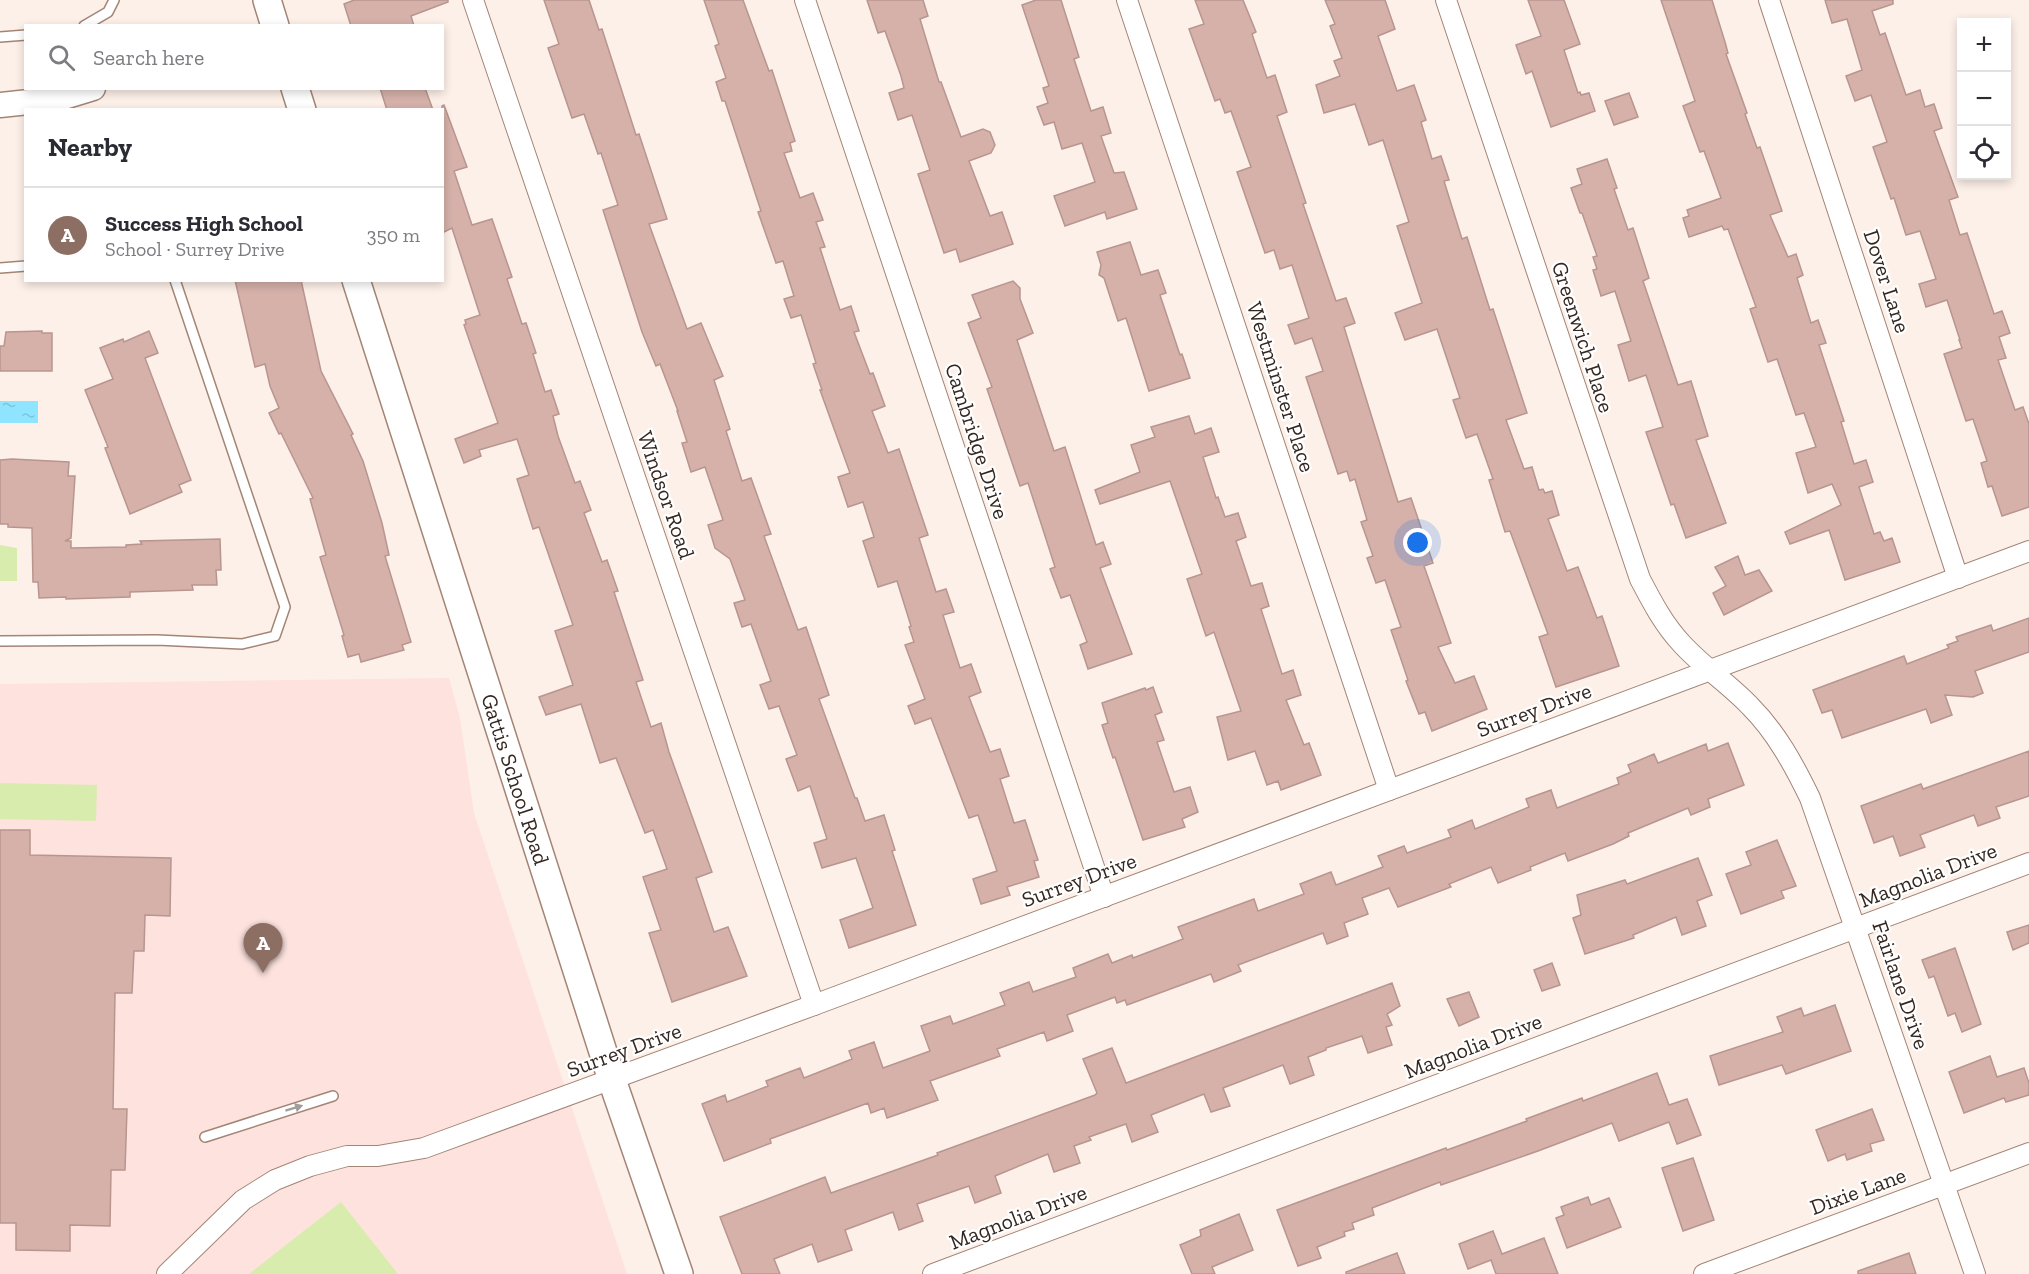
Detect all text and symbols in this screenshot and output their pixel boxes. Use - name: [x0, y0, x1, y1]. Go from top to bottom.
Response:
- map controls: [1957, 18, 2011, 180]
- button: +: [1957, 18, 2011, 72]
- search box: [24, 24, 444, 90]
- icon: search: [45, 41, 78, 74]
- text: Search here: [93, 44, 204, 71]
- button: −: [1957, 72, 2011, 126]
- button: locate: [1957, 126, 2011, 180]
- text: Nearby: [48, 131, 132, 163]
- text: Success High School: [105, 210, 303, 237]
- text: A: [61, 223, 74, 247]
- text: 350 m: [367, 223, 420, 247]
- street label: Dover Lane: [1858, 226, 1916, 336]
- text: School · Surrey Drive: [105, 237, 284, 261]
- street label: Greenwich Place: [1546, 258, 1620, 416]
- street label: Westminster Place: [1241, 299, 1321, 475]
- street label: Cambridge Drive: [939, 360, 1015, 522]
- street label: Windsor Road: [632, 428, 700, 562]
- your location: [1403, 528, 1432, 557]
- street label: Surrey Drive: [1473, 677, 1595, 743]
- street label: Gattis School Road: [476, 690, 556, 868]
- street label: Magnolia Drive: [1855, 836, 2001, 914]
- street label: Surrey Drive: [1018, 847, 1140, 913]
- street label: Fairlane Drive: [1866, 917, 1936, 1053]
- pin: A: [244, 924, 282, 973]
- street label: Magnolia Drive: [1400, 1007, 1546, 1085]
- street label: Surrey Drive: [563, 1017, 685, 1083]
- one-way arrow: [285, 1103, 303, 1113]
- street label: Dixie Lane: [1806, 1161, 1910, 1221]
- street label: Magnolia Drive: [945, 1178, 1091, 1256]

